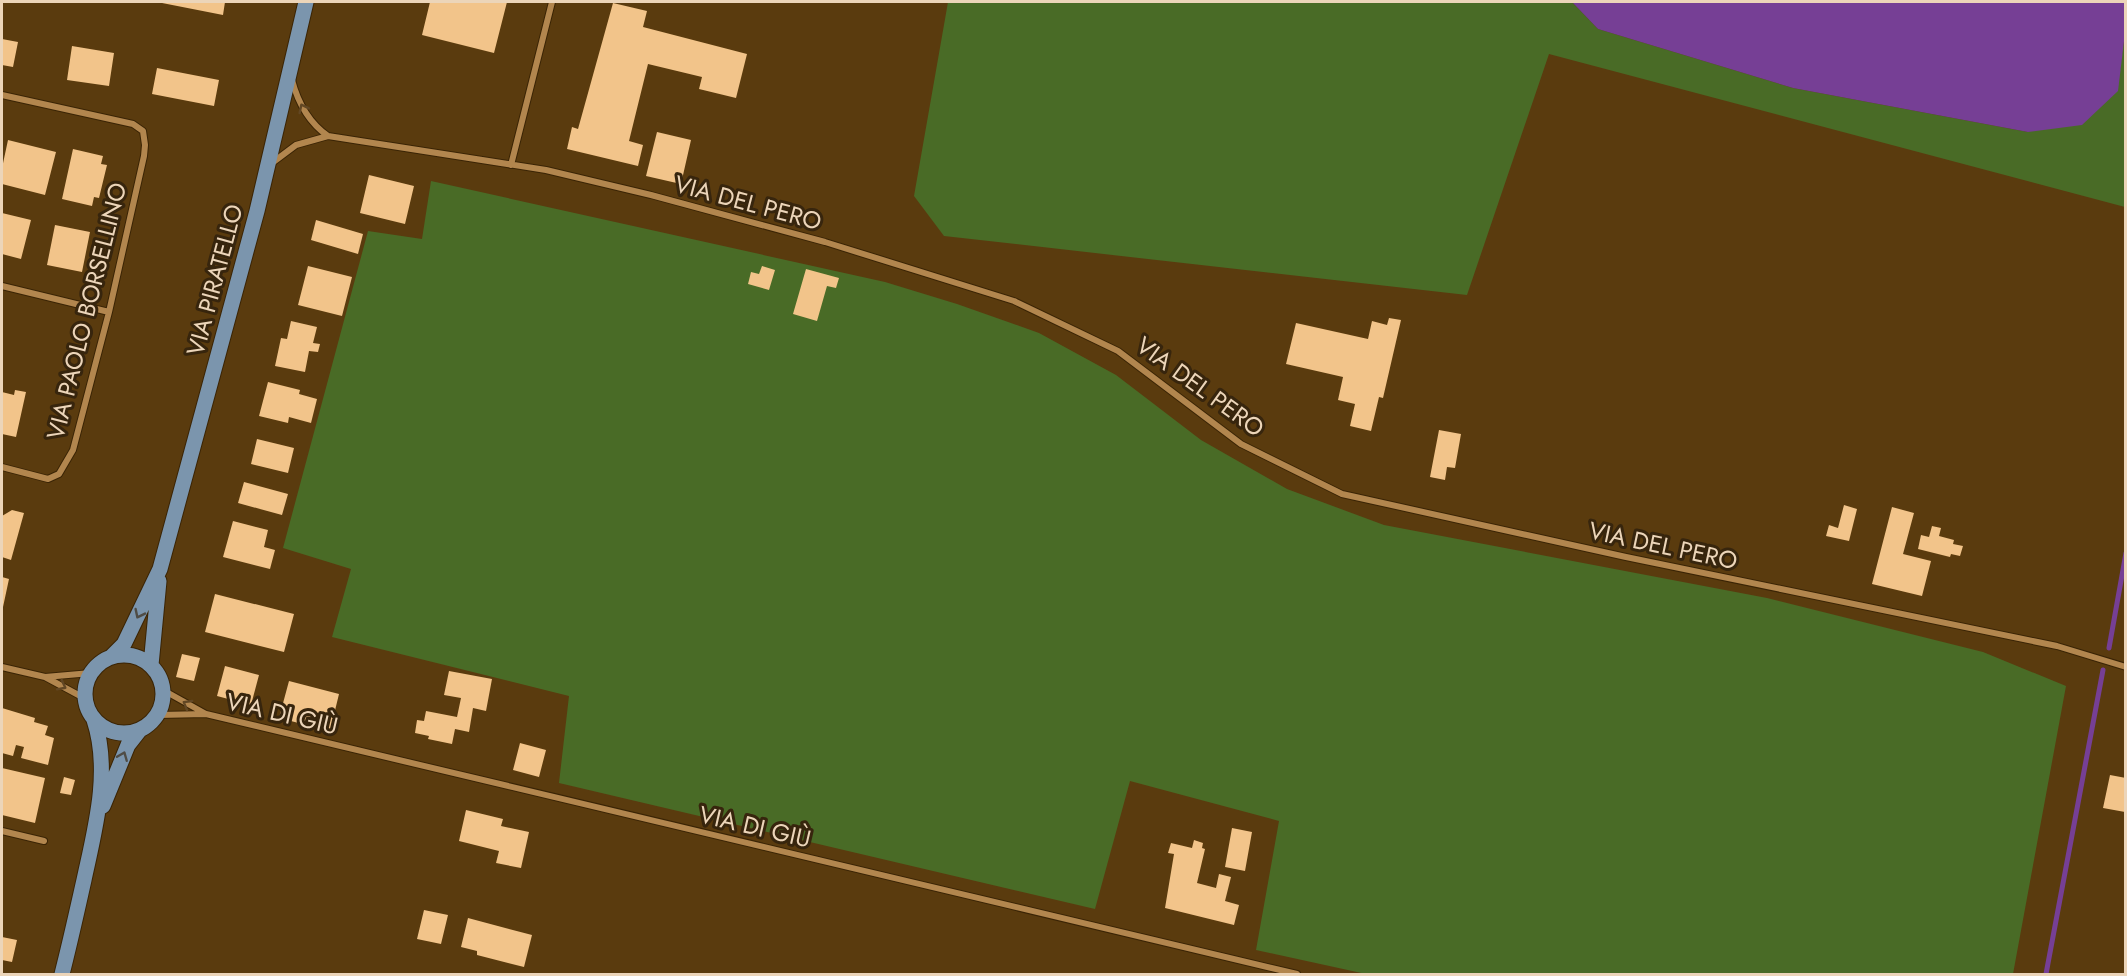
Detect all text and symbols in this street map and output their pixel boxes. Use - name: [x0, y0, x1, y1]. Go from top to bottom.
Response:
- one-way arrow: [299, 103, 311, 114]
- street label: VIA DEL PERO: [671, 166, 826, 239]
- street label: VIA PAOLO BORSELLINO: [38, 179, 135, 443]
- street label: VIA PIRATELLO: [177, 200, 252, 360]
- street label: VIA DEL PERO: [1129, 328, 1272, 445]
- street label: VIA DEL PERO: [1586, 513, 1741, 578]
- one-way arrow: [134, 608, 146, 619]
- one-way arrow: [56, 679, 67, 691]
- street label: VIA DI GIÙ: [223, 684, 341, 743]
- one-way arrow: [183, 699, 193, 711]
- one-way arrow: [116, 751, 128, 762]
- street label: VIA DI GIÙ: [696, 797, 814, 856]

